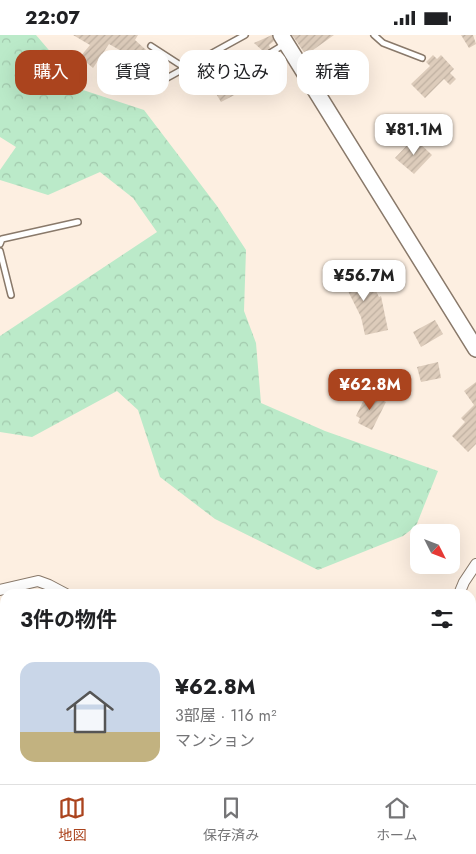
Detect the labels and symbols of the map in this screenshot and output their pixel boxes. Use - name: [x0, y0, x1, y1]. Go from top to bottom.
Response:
- pin: ¥81.1M: [373, 113, 455, 156]
- pin: ¥56.7M: [323, 259, 405, 302]
- pin: ¥62.8M: [329, 369, 411, 411]
- north arrow: [410, 524, 460, 574]

